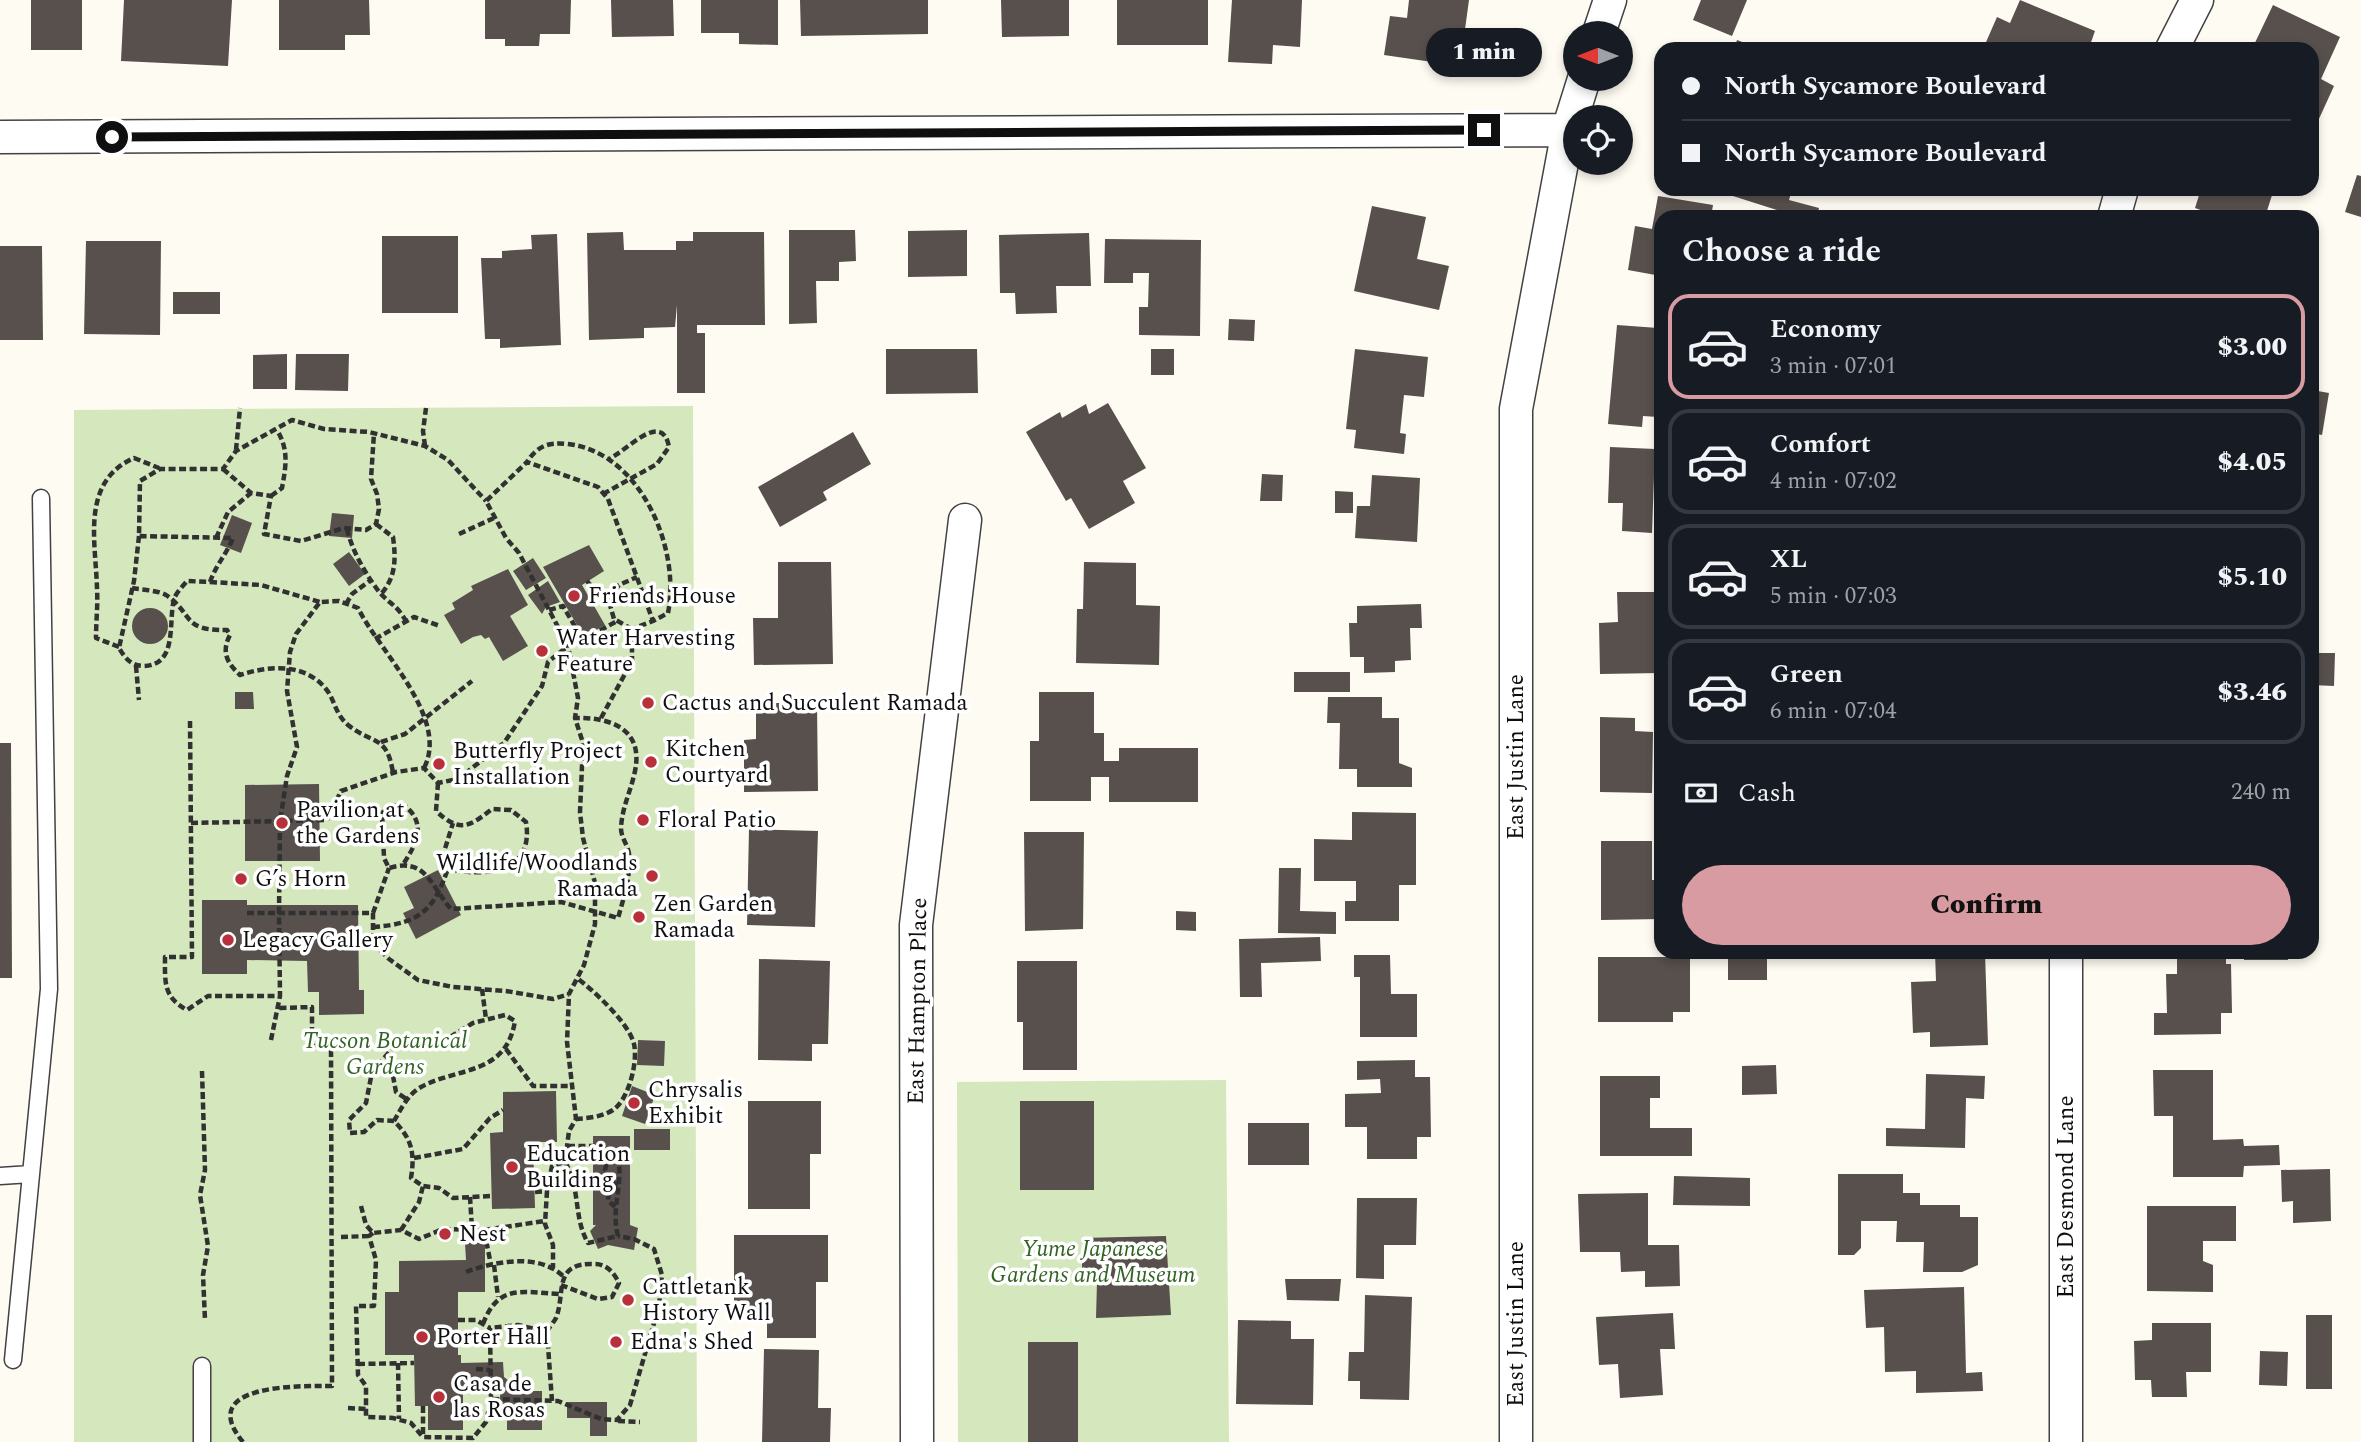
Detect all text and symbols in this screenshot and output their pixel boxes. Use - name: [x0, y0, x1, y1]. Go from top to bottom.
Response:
- north arrow: [1563, 21, 1633, 91]
- map controls: [1563, 21, 1633, 175]
- callout: 1 min: [1426, 29, 1542, 78]
- text: 1 min: [1452, 35, 1516, 70]
- text: North Sycamore Boulevard: [1724, 66, 2047, 106]
- button: locate: [1563, 105, 1633, 175]
- route end: [1468, 114, 1500, 146]
- route start: [96, 121, 128, 153]
- text: North Sycamore Boulevard: [1724, 133, 2047, 173]
- text: Choose a ride: [1682, 227, 1881, 276]
- text: Economy: [1770, 309, 1880, 349]
- icon: car: [1686, 315, 1749, 378]
- text: $3.00: [2217, 327, 2287, 367]
- text: 3 min · 07:01: [1770, 349, 1897, 384]
- text: Comfort: [1770, 424, 1871, 464]
- icon: car: [1686, 430, 1749, 493]
- text: $4.05: [2217, 442, 2287, 482]
- text: 4 min · 07:02: [1770, 464, 1897, 499]
- text: XL: [1770, 539, 1807, 579]
- icon: car: [1686, 545, 1749, 608]
- text: $5.10: [2217, 557, 2287, 597]
- place label: Friends House: [588, 579, 736, 614]
- text: 5 min · 07:03: [1770, 579, 1897, 614]
- marker: Friends House: [566, 588, 582, 604]
- place label: Water Harvesting Feature: [556, 621, 736, 682]
- marker: Water Harvesting Feature: [534, 643, 550, 659]
- text: Green: [1770, 654, 1843, 694]
- icon: car: [1686, 660, 1749, 723]
- text: $3.46: [2217, 672, 2287, 712]
- street label: East Justin Lane: [1499, 674, 1534, 840]
- place label: Cactus and Succulent Ramada: [662, 686, 968, 721]
- text: 6 min · 07:04: [1770, 694, 1897, 729]
- marker: Cactus and Succulent Ramada: [640, 695, 656, 711]
- place label: Kitchen Courtyard: [665, 732, 769, 793]
- place label: Butterfly Project Installation: [453, 734, 623, 795]
- marker: Kitchen Courtyard: [643, 754, 659, 770]
- marker: Butterfly Project Installation: [431, 756, 447, 772]
- text: Cash: [1738, 773, 1796, 813]
- icon: cash: [1682, 774, 1720, 812]
- text: 240 m: [2231, 775, 2291, 810]
- place label: Pavilion at the Gardens: [296, 793, 420, 854]
- place label: Floral Patio: [657, 803, 776, 838]
- marker: Floral Patio: [635, 812, 651, 828]
- marker: Pavilion at the Gardens: [274, 815, 290, 831]
- place label: Wildlife/Woodlands Ramada: [436, 846, 638, 907]
- place label: G’s Horn: [255, 862, 347, 897]
- button: Confirm: [1682, 865, 2291, 945]
- marker: Wildlife/Woodlands Ramada: [644, 868, 660, 884]
- marker: G’s Horn: [233, 871, 249, 887]
- place label: Zen Garden Ramada: [653, 887, 773, 948]
- street label: East Hampton Place: [899, 897, 937, 1105]
- marker: Zen Garden Ramada: [631, 909, 647, 925]
- place label: Legacy Gallery: [242, 923, 394, 958]
- marker: Legacy Gallery: [220, 932, 236, 948]
- park label: Tucson Botanical Gardens: [303, 1024, 467, 1085]
- place label: Chrysalis Exhibit: [648, 1073, 743, 1134]
- marker: Chrysalis Exhibit: [626, 1095, 642, 1111]
- street label: East Desmond Lane: [2049, 1095, 2084, 1299]
- place label: Education Building: [526, 1137, 630, 1198]
- marker: Education Building: [504, 1159, 520, 1175]
- place label: Nest: [459, 1217, 506, 1252]
- marker: Nest: [437, 1226, 453, 1242]
- park label: Yume Japanese Gardens and Museum: [990, 1232, 1196, 1293]
- street label: East Justin Lane: [1499, 1241, 1534, 1407]
- place label: Cattletank History Wall: [642, 1270, 771, 1331]
- marker: Cattletank History Wall: [620, 1292, 636, 1308]
- place label: Porter Hall: [436, 1320, 549, 1355]
- place label: Edna's Shed: [630, 1325, 754, 1360]
- marker: Porter Hall: [414, 1329, 430, 1345]
- marker: Edna's Shed: [608, 1334, 624, 1350]
- place label: Casa de las Rosas: [453, 1367, 545, 1428]
- marker: Casa de las Rosas: [431, 1389, 447, 1405]

